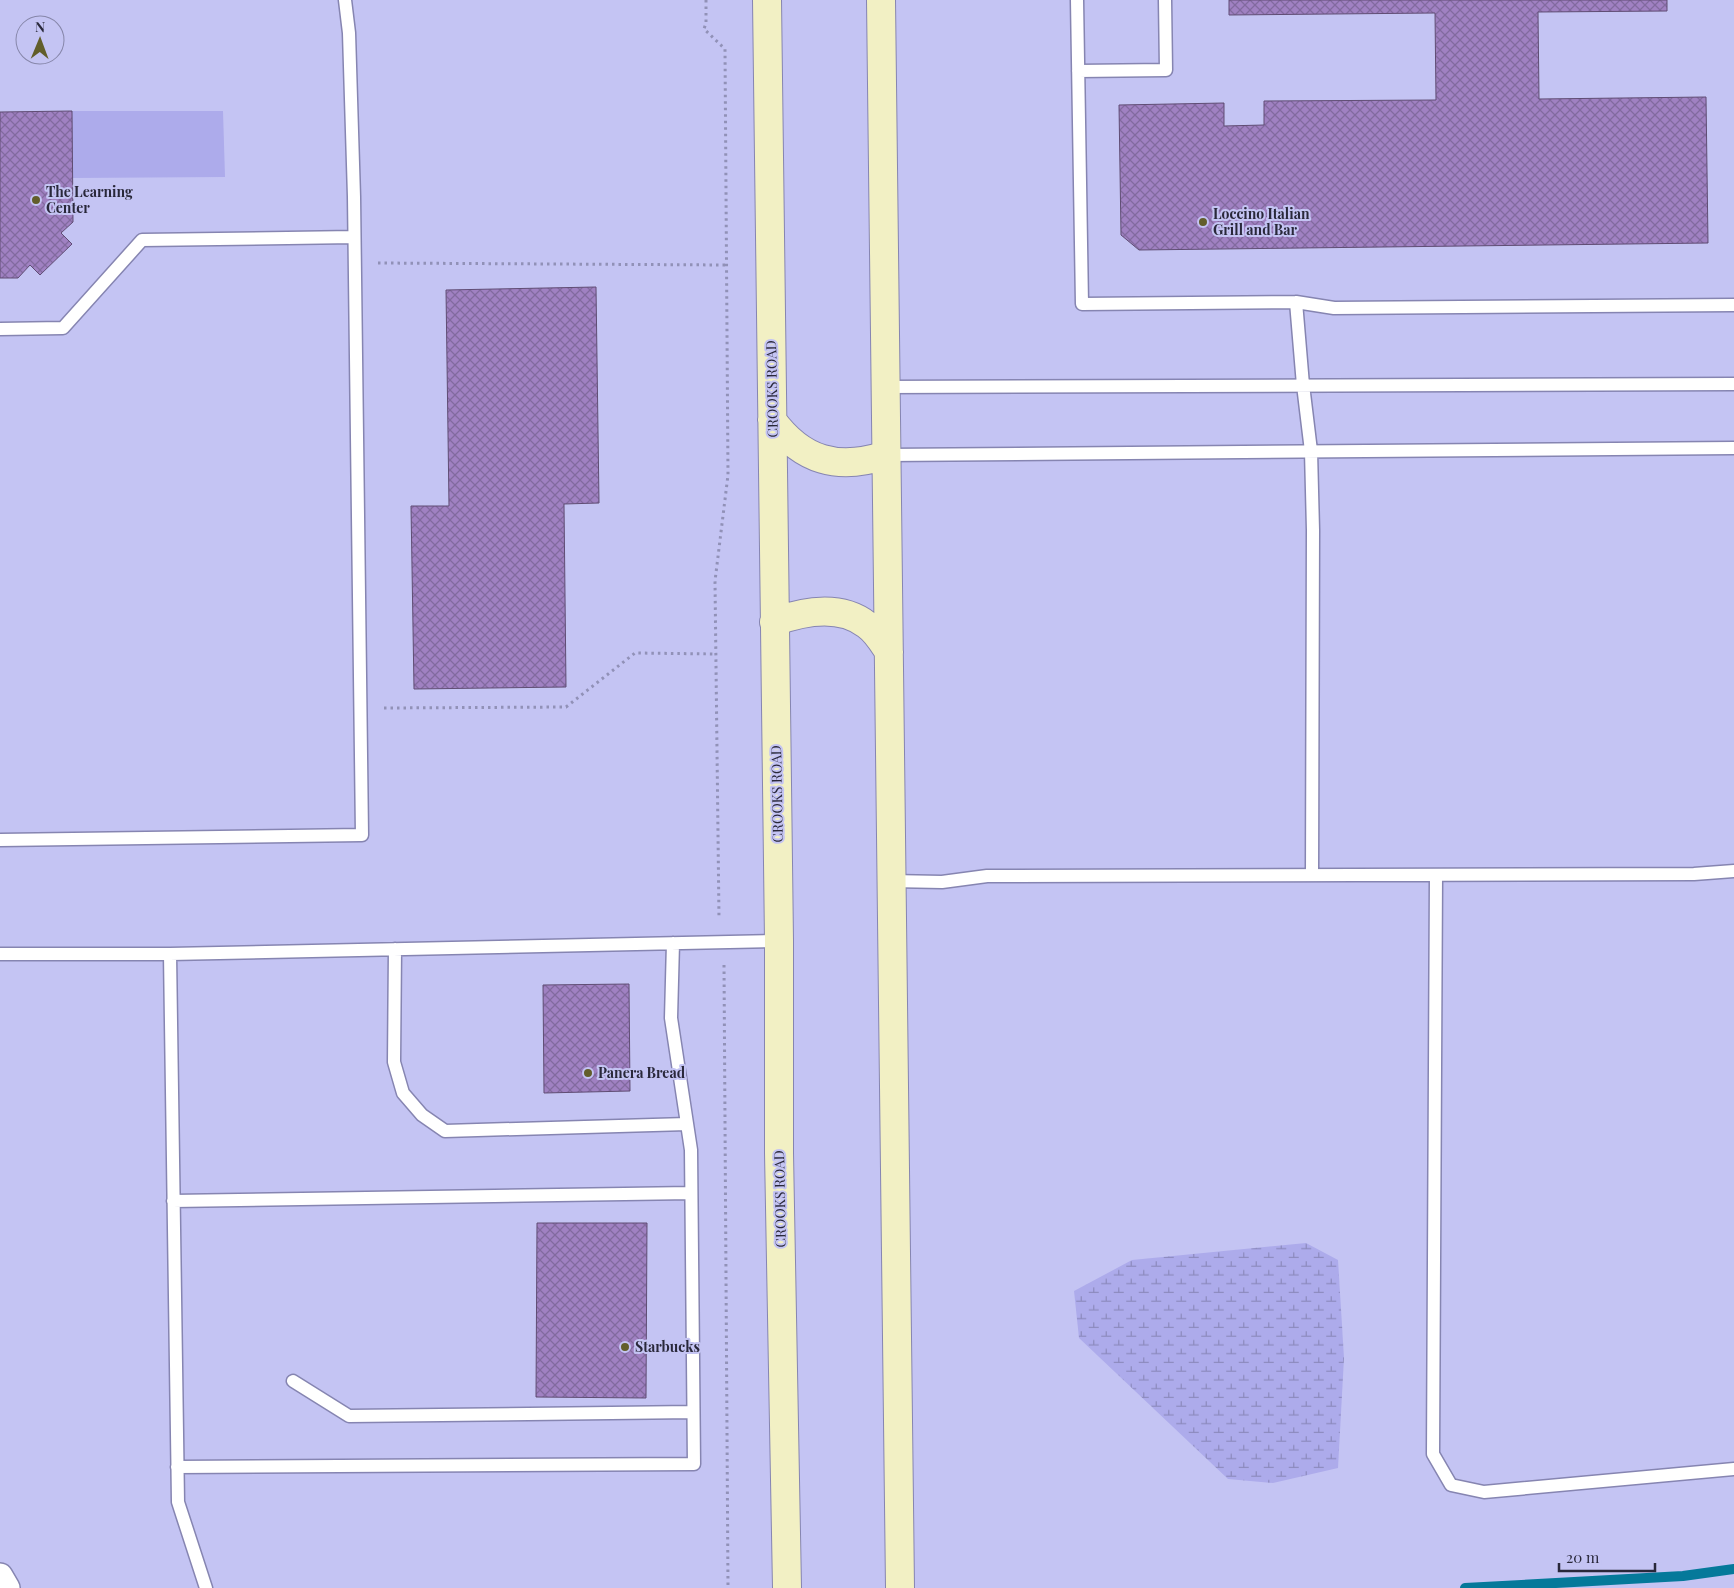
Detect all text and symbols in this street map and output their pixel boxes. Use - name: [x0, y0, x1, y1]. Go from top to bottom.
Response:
- north arrow: [15, 15, 65, 65]
- text: N: [35, 17, 45, 36]
- place label: The Learning Center: [46, 182, 133, 217]
- marker: The Learning Center: [30, 194, 42, 206]
- place label: Loccino Italian Grill and Bar: [1213, 204, 1310, 239]
- marker: Loccino Italian Grill and Bar: [1197, 216, 1209, 228]
- street label: CROOKS ROAD: [761, 340, 782, 438]
- street label: CROOKS ROAD: [766, 745, 787, 843]
- place label: Panera Bread: [598, 1063, 686, 1082]
- marker: Panera Bread: [582, 1067, 594, 1079]
- street label: CROOKS ROAD: [769, 1150, 790, 1248]
- place label: Starbucks: [635, 1337, 700, 1356]
- marker: Starbucks: [619, 1341, 631, 1353]
- scale bar: [1559, 1540, 1655, 1572]
- text: 20 m: [1566, 1547, 1600, 1567]

